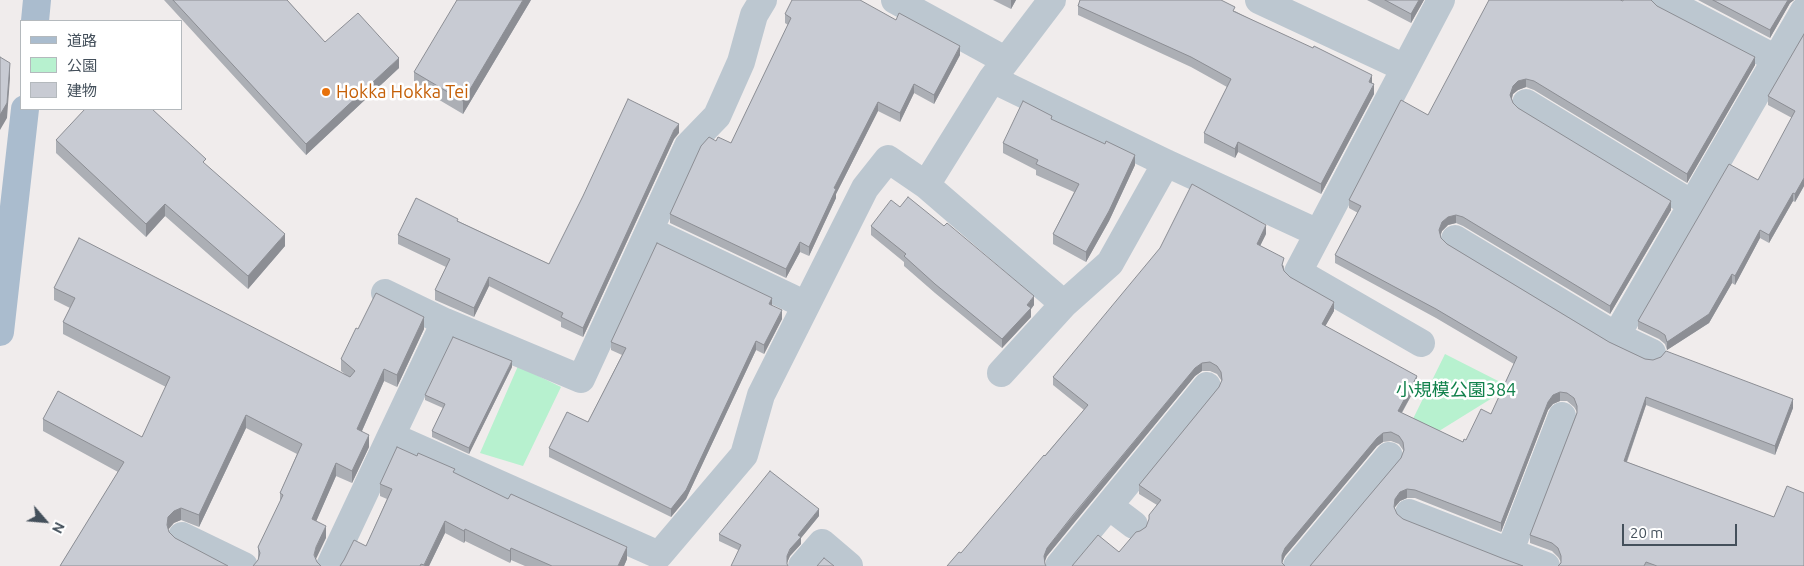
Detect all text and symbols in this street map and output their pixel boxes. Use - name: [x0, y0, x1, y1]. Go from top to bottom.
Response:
- legend: [20, 20, 182, 110]
- text: 道路: [67, 32, 97, 49]
- text: 公園: [67, 57, 97, 74]
- place label: Hokka Hokka Tei: [336, 81, 469, 103]
- text: 建物: [67, 82, 97, 99]
- marker: Hokka Hokka Tei: [320, 86, 332, 98]
- park label: 小規模公園384: [1396, 379, 1516, 401]
- north arrow: [20, 496, 70, 546]
- scale bar: [1624, 514, 1739, 546]
- text: N: [49, 520, 68, 536]
- text: 20 m: [1630, 524, 1663, 541]

